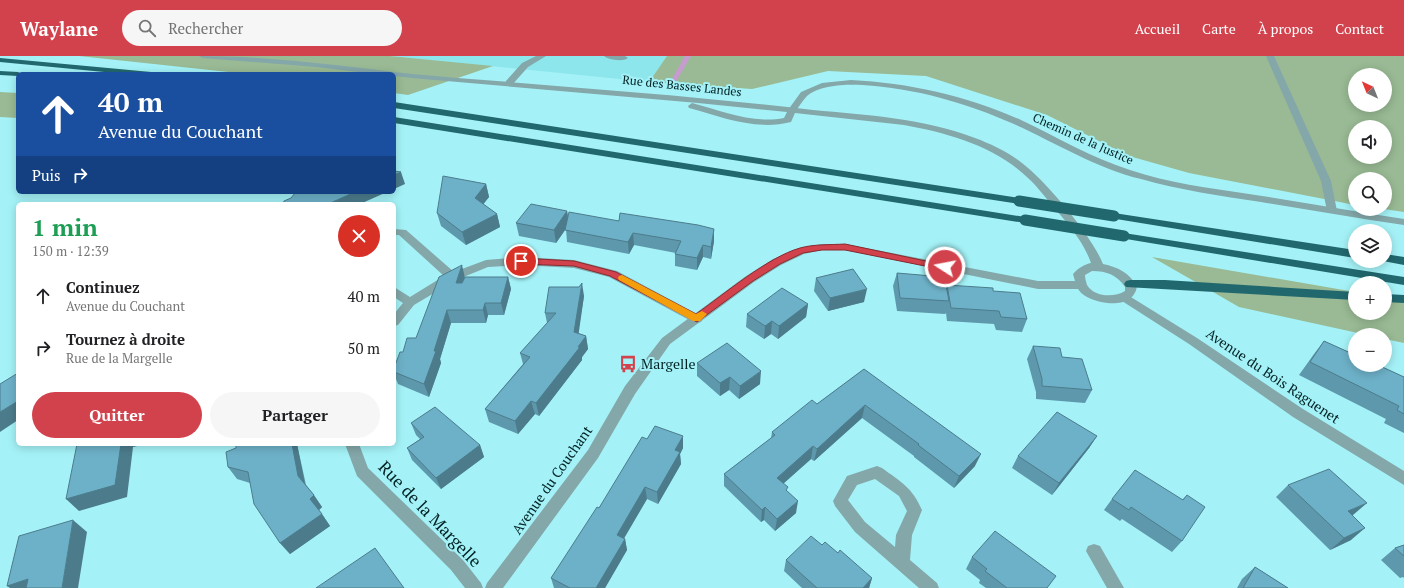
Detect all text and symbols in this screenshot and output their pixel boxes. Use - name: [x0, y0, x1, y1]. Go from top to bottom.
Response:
- search box: [122, 10, 402, 46]
- text: Waylane: [20, 16, 98, 41]
- icon: search: [136, 17, 158, 39]
- text: Rechercher: [168, 18, 243, 38]
- text: Accueil: [1135, 19, 1180, 38]
- text: Carte: [1202, 19, 1236, 38]
- text: À propos: [1258, 19, 1313, 38]
- text: Contact: [1335, 19, 1384, 38]
- north arrow: [1348, 68, 1392, 112]
- map controls: [1348, 68, 1392, 372]
- street label: Rue des Basses Landes: [622, 72, 742, 99]
- text: 40 m: [98, 83, 163, 120]
- icon: ahead: [32, 88, 84, 140]
- street label: Chemin de la Justice: [1031, 110, 1136, 167]
- text: Avenue du Couchant: [98, 119, 263, 143]
- button: sound: [1348, 120, 1392, 164]
- icon: right: [69, 164, 91, 186]
- text: Puis: [32, 165, 61, 185]
- button: search: [1348, 172, 1392, 216]
- text: 1 min: [32, 211, 98, 243]
- button: close: [338, 215, 380, 257]
- button: layers: [1348, 224, 1392, 268]
- text: 150 m · 12:39: [32, 242, 109, 260]
- pin: [504, 244, 538, 278]
- position arrow: [924, 246, 966, 288]
- icon: arrive: [510, 250, 532, 272]
- button: +: [1348, 276, 1392, 320]
- text: Continuez: [66, 277, 140, 297]
- icon: ahead: [32, 285, 54, 307]
- text: 40 m: [347, 286, 380, 306]
- text: Avenue du Couchant: [66, 297, 185, 315]
- street label: Avenue du Bois Raguenet: [1203, 324, 1345, 428]
- button: −: [1348, 328, 1392, 372]
- text: Tournez à droite: [66, 329, 185, 349]
- icon: right: [32, 337, 54, 359]
- text: 50 m: [347, 338, 380, 358]
- text: Rue de la Margelle: [66, 349, 173, 367]
- bus stop icon: Margelle: [618, 354, 638, 374]
- place label: Margelle: [641, 354, 695, 373]
- button: Quitter: [32, 392, 202, 438]
- button: Partager: [210, 392, 380, 438]
- street label: Avenue du Couchant: [507, 421, 597, 538]
- street label: Rue de la Margelle: [374, 456, 487, 572]

